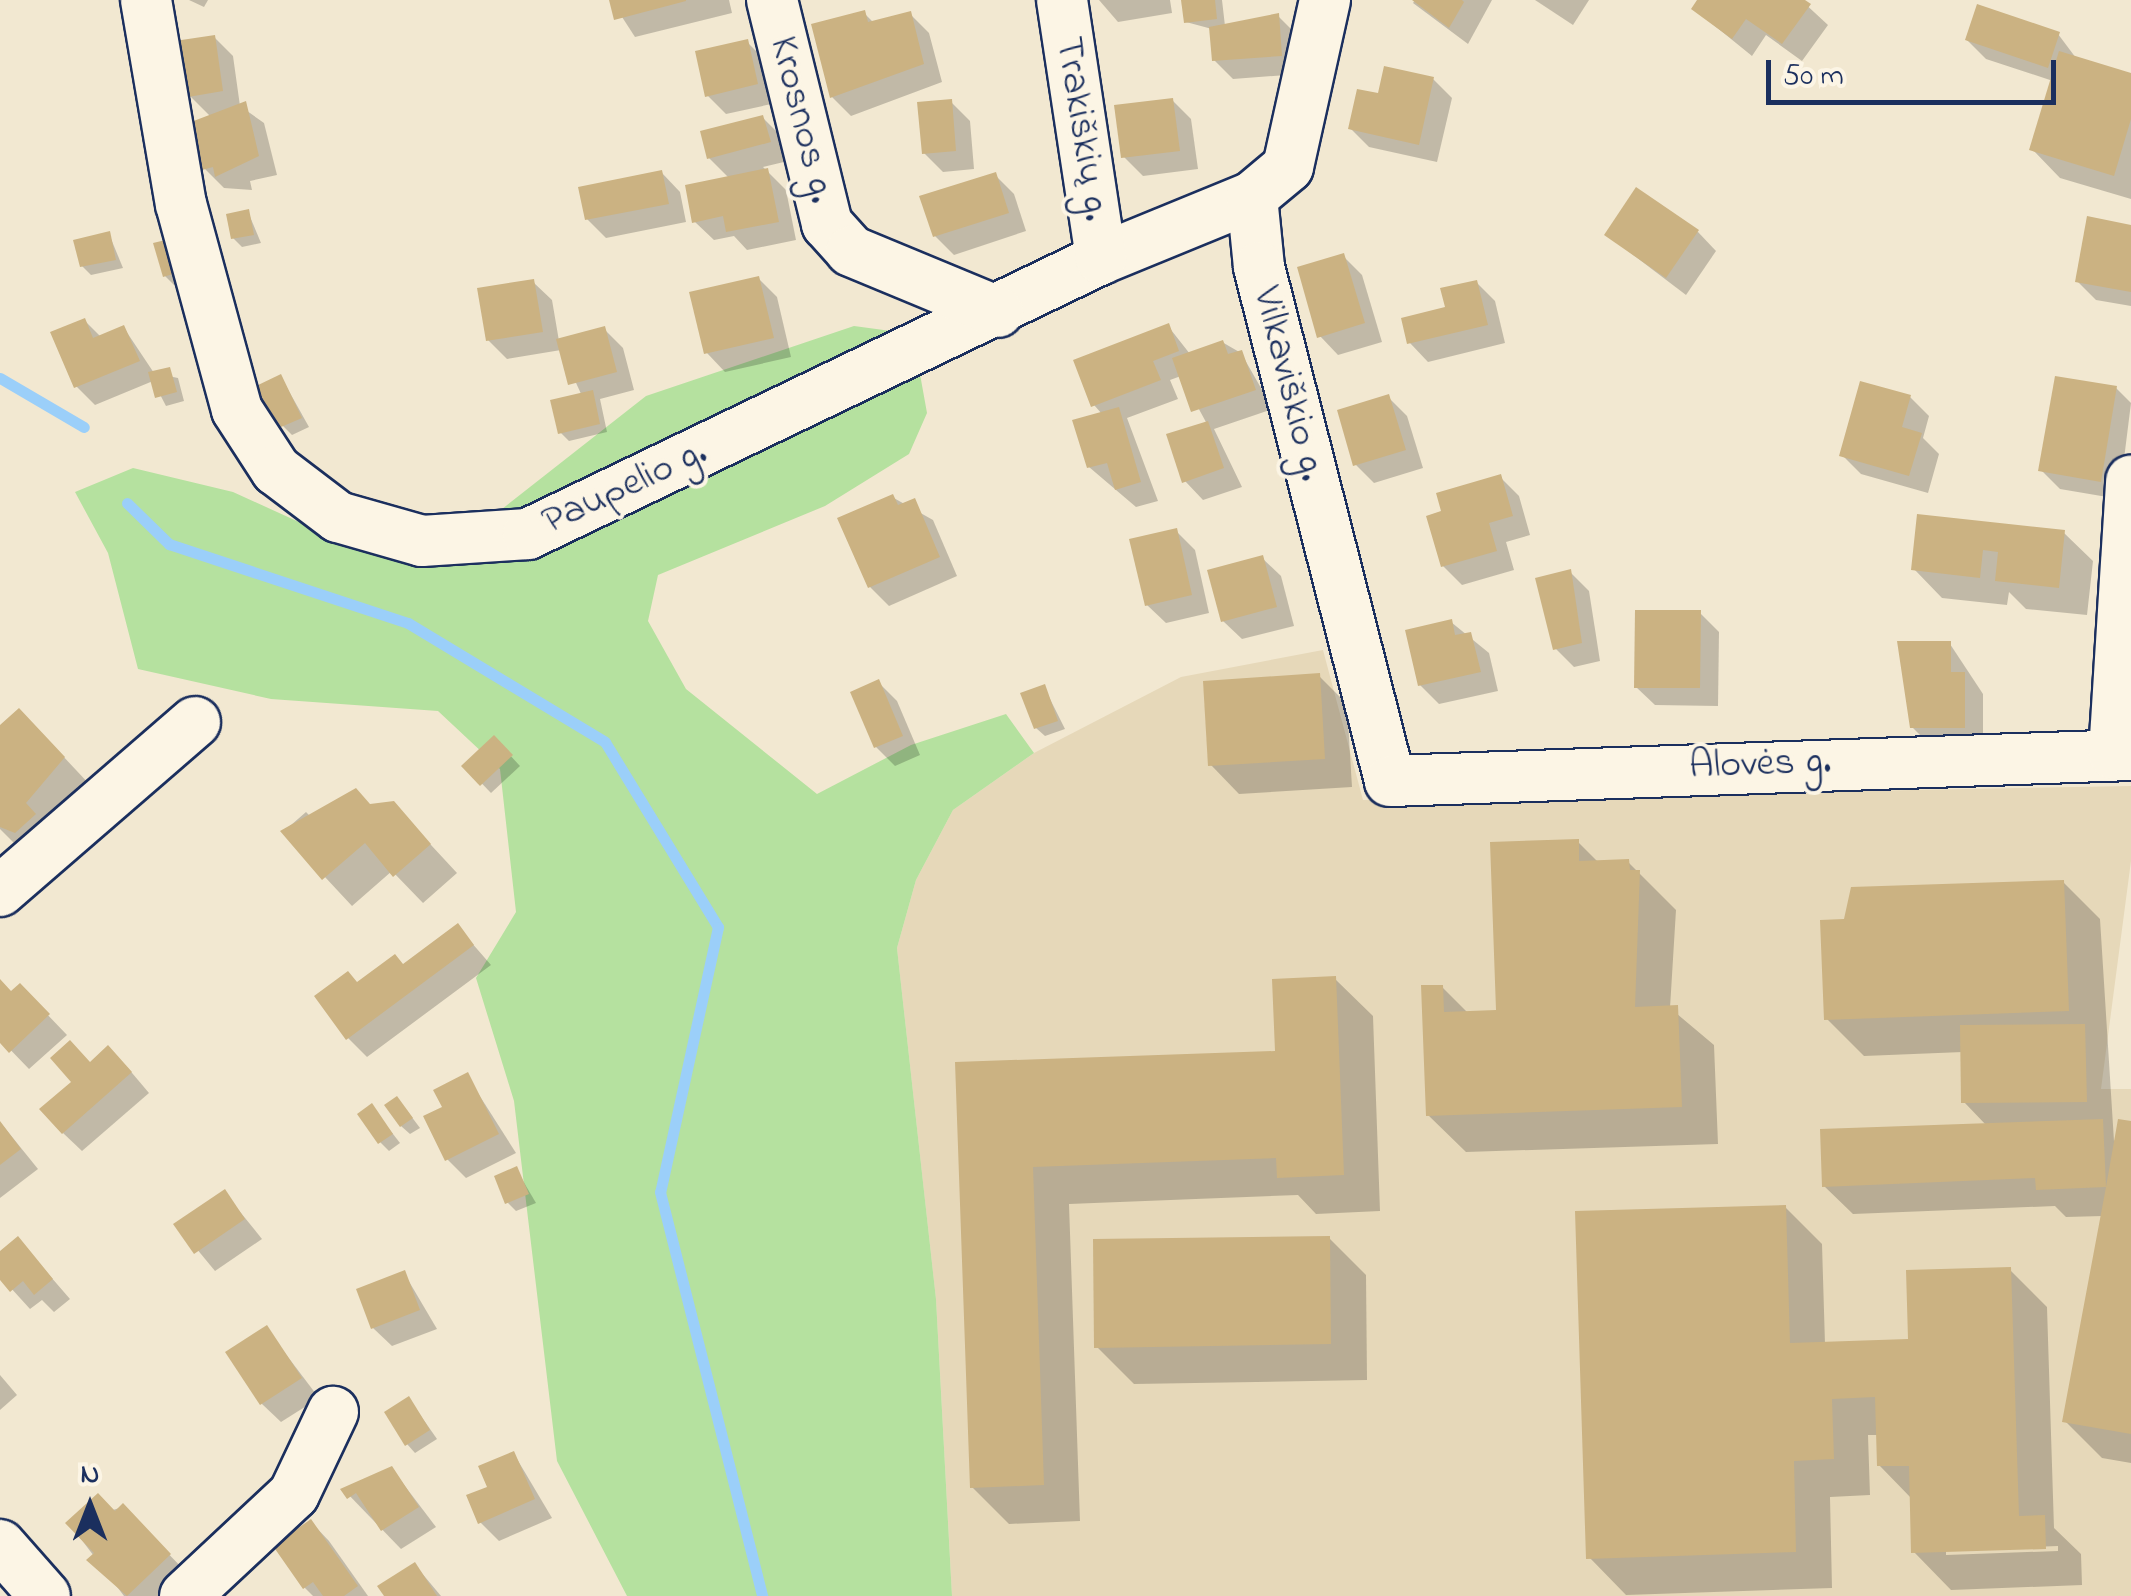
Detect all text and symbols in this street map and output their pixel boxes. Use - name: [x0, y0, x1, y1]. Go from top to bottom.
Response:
- street label: Krosnos g.: [757, 32, 845, 208]
- street label: Trakiškių g.: [1043, 34, 1119, 224]
- scale bar: [1771, 40, 2061, 102]
- text: 50 m: [1783, 55, 1844, 99]
- street label: Vilkaviškio g.: [1241, 282, 1335, 486]
- street label: Paupelio g.: [535, 429, 715, 547]
- street label: Alovės g.: [1688, 739, 1832, 791]
- text: N: [81, 1455, 99, 1496]
- north arrow: [40, 1456, 140, 1556]

